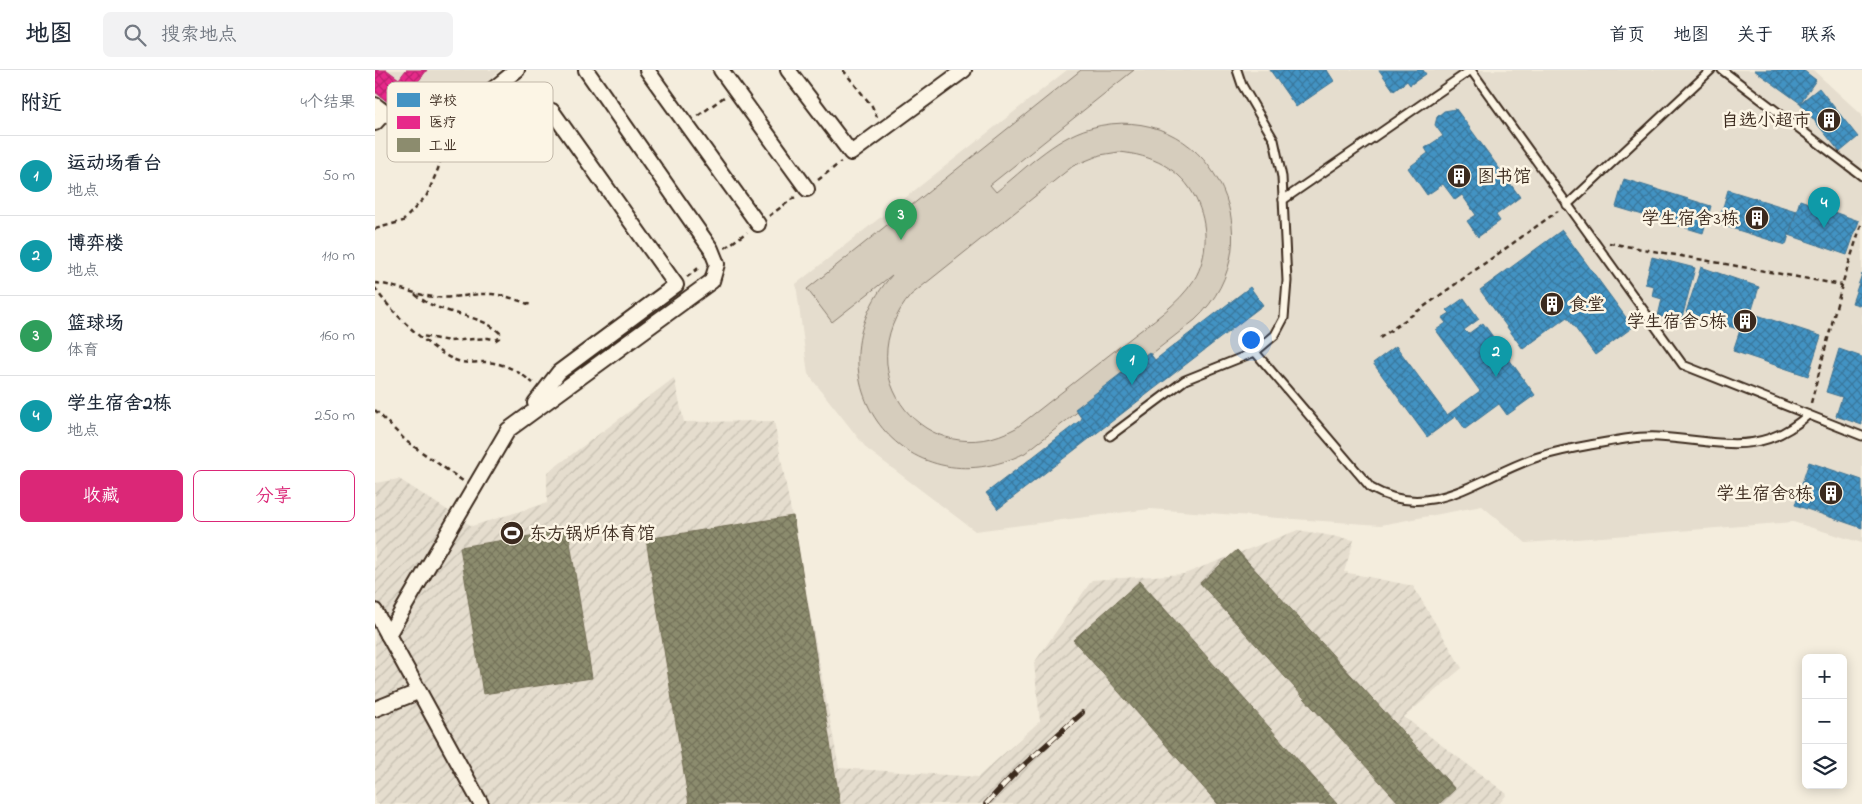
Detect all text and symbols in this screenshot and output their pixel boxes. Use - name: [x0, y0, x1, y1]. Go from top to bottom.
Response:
- search box: [103, 12, 453, 57]
- text: 地图: [25, 18, 73, 53]
- icon: search: [121, 21, 149, 49]
- text: 搜索地点: [161, 22, 237, 49]
- text: 首页: [1609, 23, 1645, 49]
- text: 地图: [1673, 23, 1709, 49]
- text: 关于: [1737, 23, 1773, 49]
- text: 联系: [1801, 23, 1837, 49]
- legend: [387, 82, 553, 162]
- text: 附近: [20, 89, 62, 119]
- text: 4个结果: [300, 91, 355, 115]
- text: 学校: [429, 91, 457, 112]
- building icon: 自选小超市: [1816, 107, 1842, 133]
- place label: 自选小超市: [1721, 109, 1811, 135]
- text: 医疗: [429, 113, 457, 134]
- text: 工业: [429, 136, 457, 157]
- text: 运动场看台: [67, 151, 162, 178]
- building icon: 图书馆: [1446, 163, 1472, 189]
- text: 1: [33, 164, 39, 188]
- text: 50 m: [323, 164, 355, 188]
- place label: 图书馆: [1477, 165, 1531, 191]
- text: 地点: [67, 179, 99, 203]
- pin: 4: [1808, 187, 1840, 228]
- pin: 3: [885, 199, 917, 240]
- building icon: 学生宿舍3栋: [1744, 205, 1770, 231]
- place label: 学生宿舍3栋: [1642, 207, 1739, 233]
- text: 博弈楼: [67, 231, 124, 258]
- text: 2: [32, 244, 40, 268]
- text: 110 m: [321, 244, 355, 268]
- text: 地点: [67, 259, 99, 283]
- building icon: 食堂: [1539, 291, 1565, 317]
- place label: 食堂: [1569, 293, 1605, 319]
- building icon: 学生宿舍5栋: [1732, 308, 1758, 334]
- place label: 学生宿舍5栋: [1627, 310, 1727, 336]
- text: 篮球场: [67, 311, 124, 338]
- text: 3: [33, 324, 39, 348]
- text: 160 m: [320, 324, 355, 348]
- your location: [1238, 327, 1264, 353]
- pin: 2: [1480, 336, 1512, 377]
- text: 体育: [67, 339, 99, 363]
- pin: 1: [1116, 344, 1148, 385]
- text: 学生宿舍2栋: [67, 391, 171, 418]
- text: 4: [33, 404, 39, 428]
- text: 250 m: [315, 404, 355, 428]
- text: 地点: [67, 419, 99, 443]
- button: 收藏: [20, 470, 183, 522]
- button: 分享: [193, 470, 355, 522]
- building icon: 学生宿舍8栋: [1818, 480, 1844, 506]
- place label: 学生宿舍8栋: [1716, 482, 1813, 508]
- sports icon: 东方锅炉体育馆: [499, 520, 525, 546]
- place label: 东方锅炉体育馆: [529, 522, 655, 548]
- map controls: [1802, 654, 1847, 789]
- button: +: [1802, 654, 1847, 699]
- button: −: [1802, 699, 1847, 744]
- button: layers: [1802, 744, 1847, 789]

